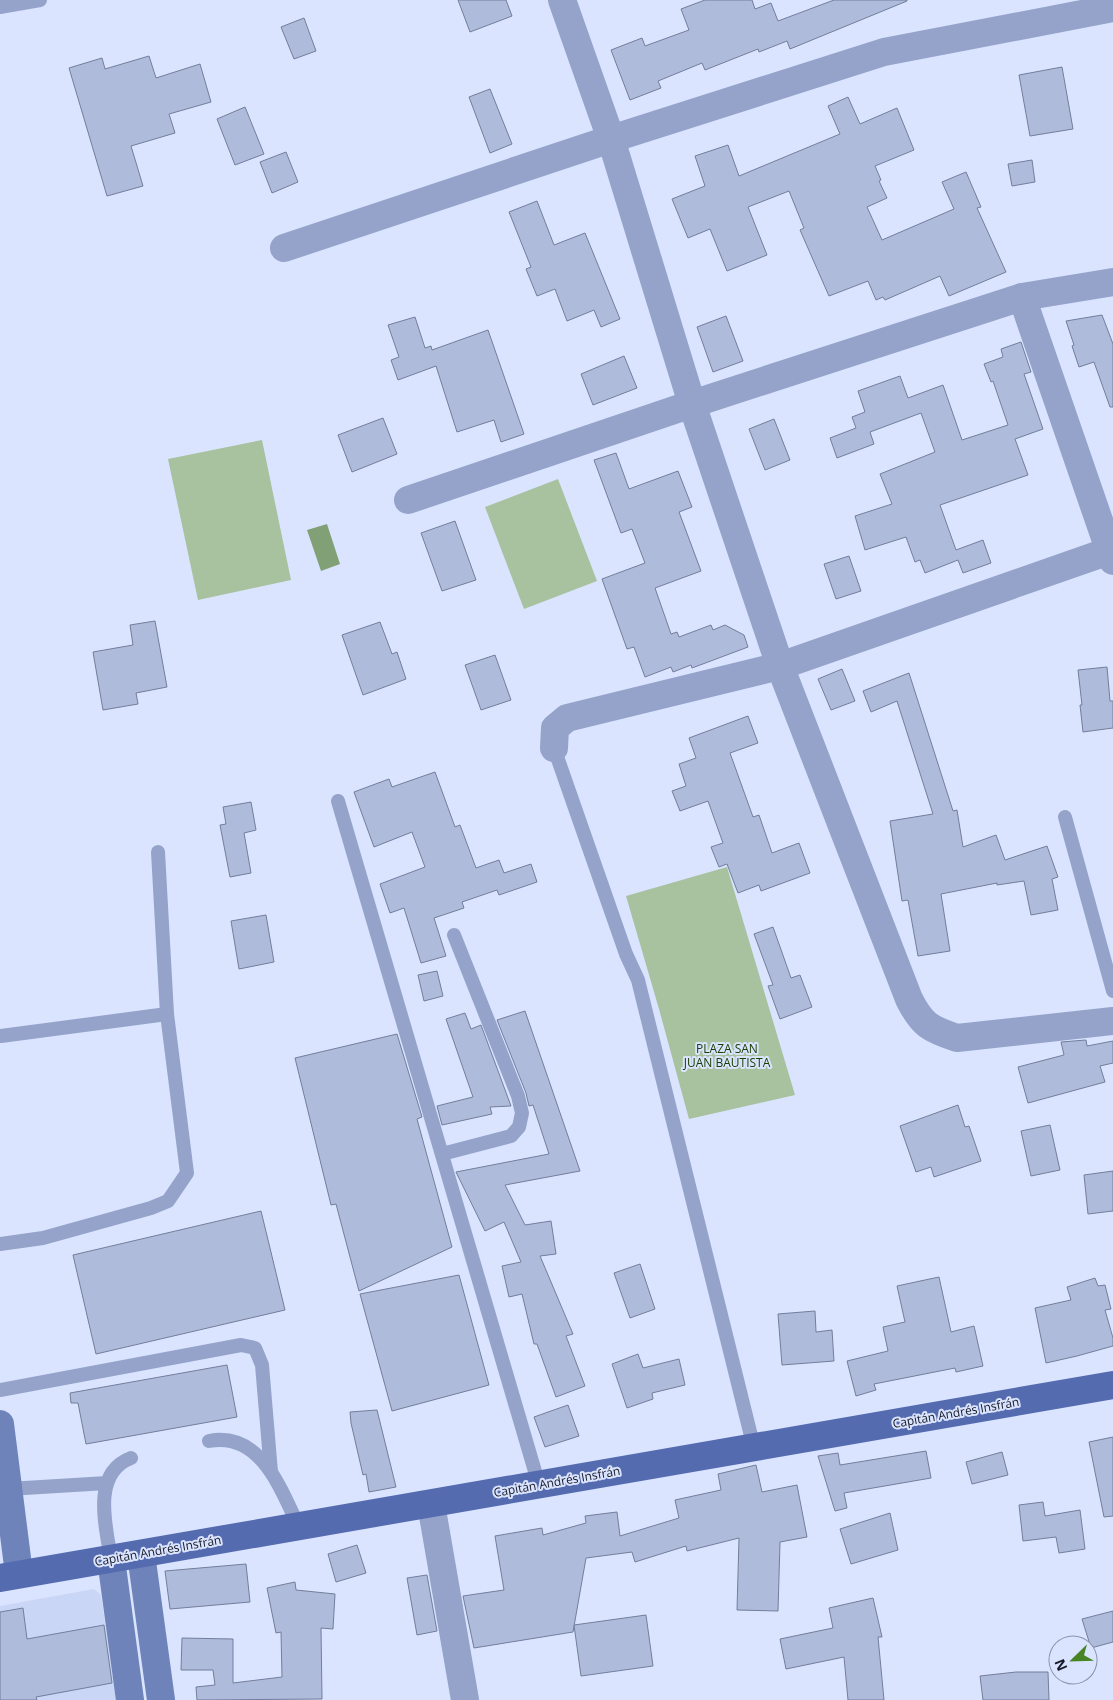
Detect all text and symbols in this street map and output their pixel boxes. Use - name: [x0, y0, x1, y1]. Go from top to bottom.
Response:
- park label: PLAZA SAN JUAN BAUTISTA: [683, 1040, 771, 1071]
- street label: Capitán Andrés Insfrán: [891, 1393, 1021, 1432]
- street label: Capitán Andrés Insfrán: [492, 1462, 622, 1501]
- street label: Capitán Andrés Insfrán: [93, 1531, 223, 1570]
- north arrow: [1048, 1635, 1098, 1685]
- text: N: [1050, 1656, 1072, 1674]

